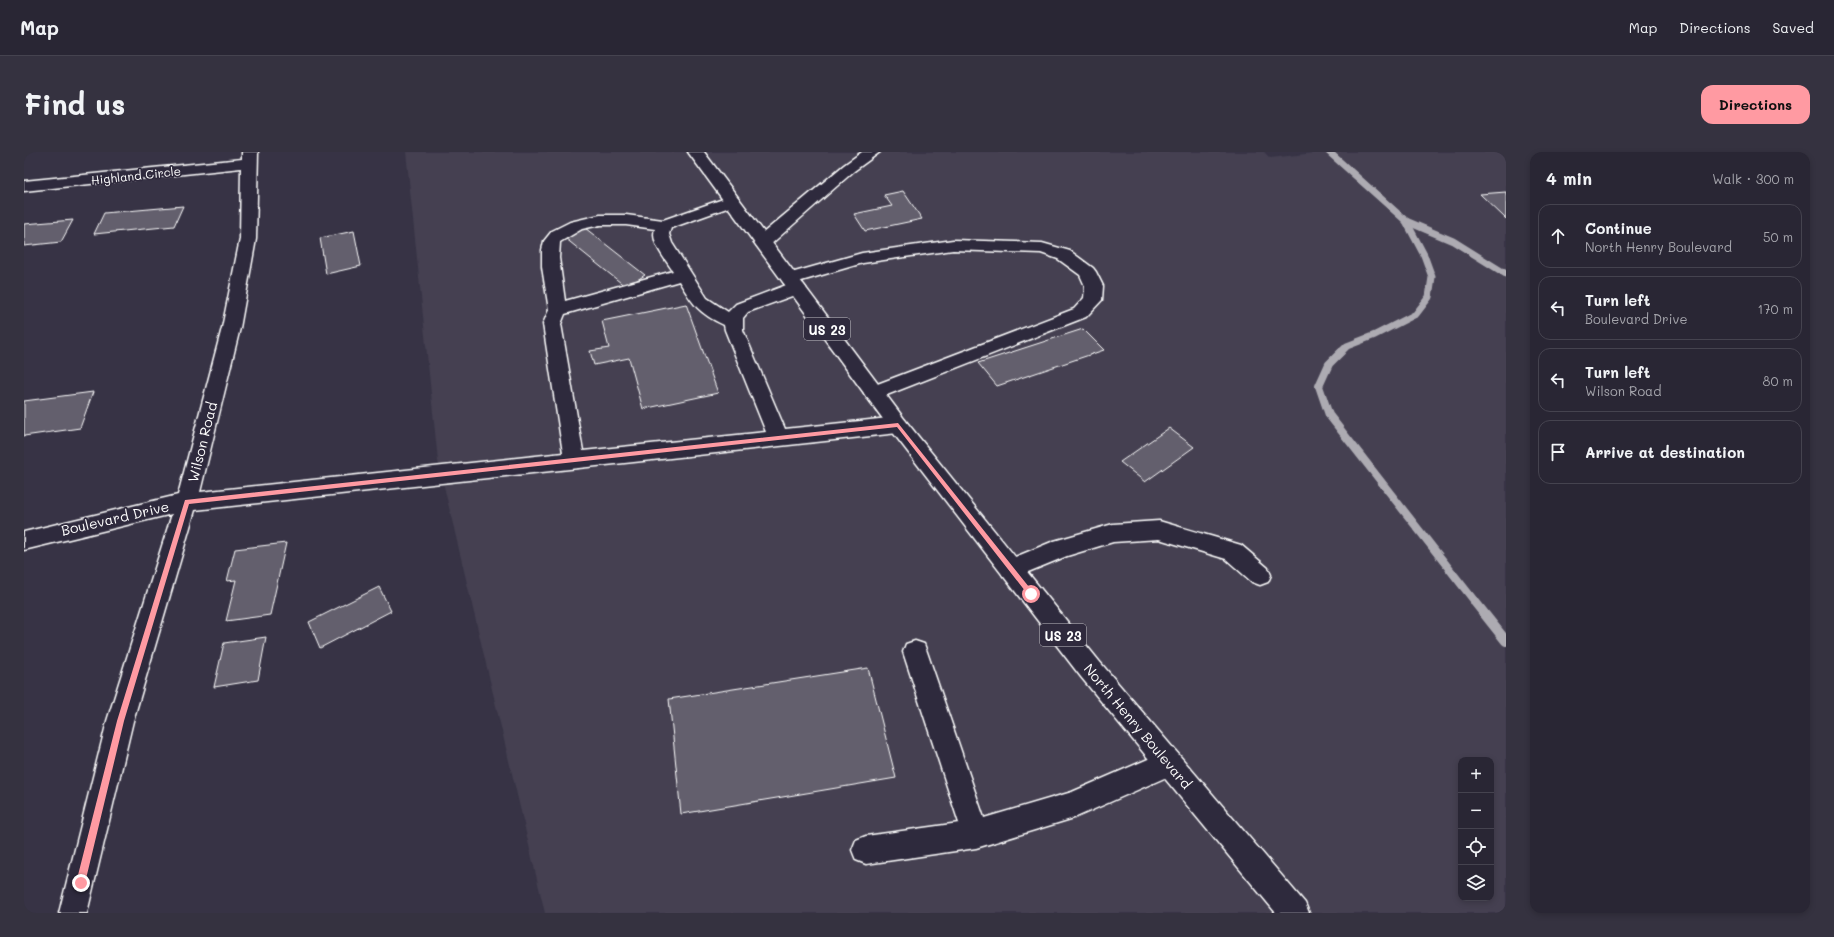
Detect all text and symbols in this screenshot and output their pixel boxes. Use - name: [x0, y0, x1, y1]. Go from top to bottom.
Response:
- text: Map: [20, 15, 59, 40]
- text: Map: [1629, 18, 1657, 37]
- text: Directions: [1679, 18, 1750, 37]
- text: Saved: [1772, 18, 1814, 37]
- button: Directions: [1701, 85, 1810, 124]
- text: Find us: [24, 86, 125, 122]
- street label: Highland Circle: [90, 162, 182, 188]
- text: 4 min: [1546, 167, 1592, 189]
- text: Walk · 300 m: [1712, 170, 1794, 187]
- text: Continue: [1585, 218, 1652, 238]
- icon: ahead: [1547, 225, 1569, 247]
- text: 50 m: [1763, 228, 1793, 245]
- text: North Henry Boulevard: [1585, 238, 1732, 255]
- text: Turn left: [1585, 290, 1650, 310]
- icon: left: [1547, 297, 1569, 319]
- text: 170 m: [1757, 300, 1793, 317]
- text: Boulevard Drive: [1585, 310, 1687, 327]
- road number: US 23: [804, 318, 850, 340]
- text: Turn left: [1585, 362, 1650, 382]
- icon: left: [1547, 369, 1569, 391]
- text: 80 m: [1763, 372, 1793, 389]
- text: Wilson Road: [1585, 382, 1661, 399]
- street label: Wilson Road: [183, 400, 221, 484]
- icon: arrive: [1547, 441, 1569, 463]
- text: Arrive at destination: [1585, 442, 1745, 462]
- street label: Boulevard Drive: [59, 496, 171, 540]
- route start: [1022, 585, 1040, 603]
- road number: US 23: [1040, 624, 1086, 646]
- street label: North Henry Boulevard: [1080, 659, 1196, 793]
- map controls: [1458, 757, 1494, 901]
- button: +: [1458, 757, 1494, 793]
- button: −: [1458, 793, 1494, 829]
- button: locate: [1458, 829, 1494, 865]
- button: layers: [1458, 865, 1494, 901]
- route end: [72, 874, 90, 892]

